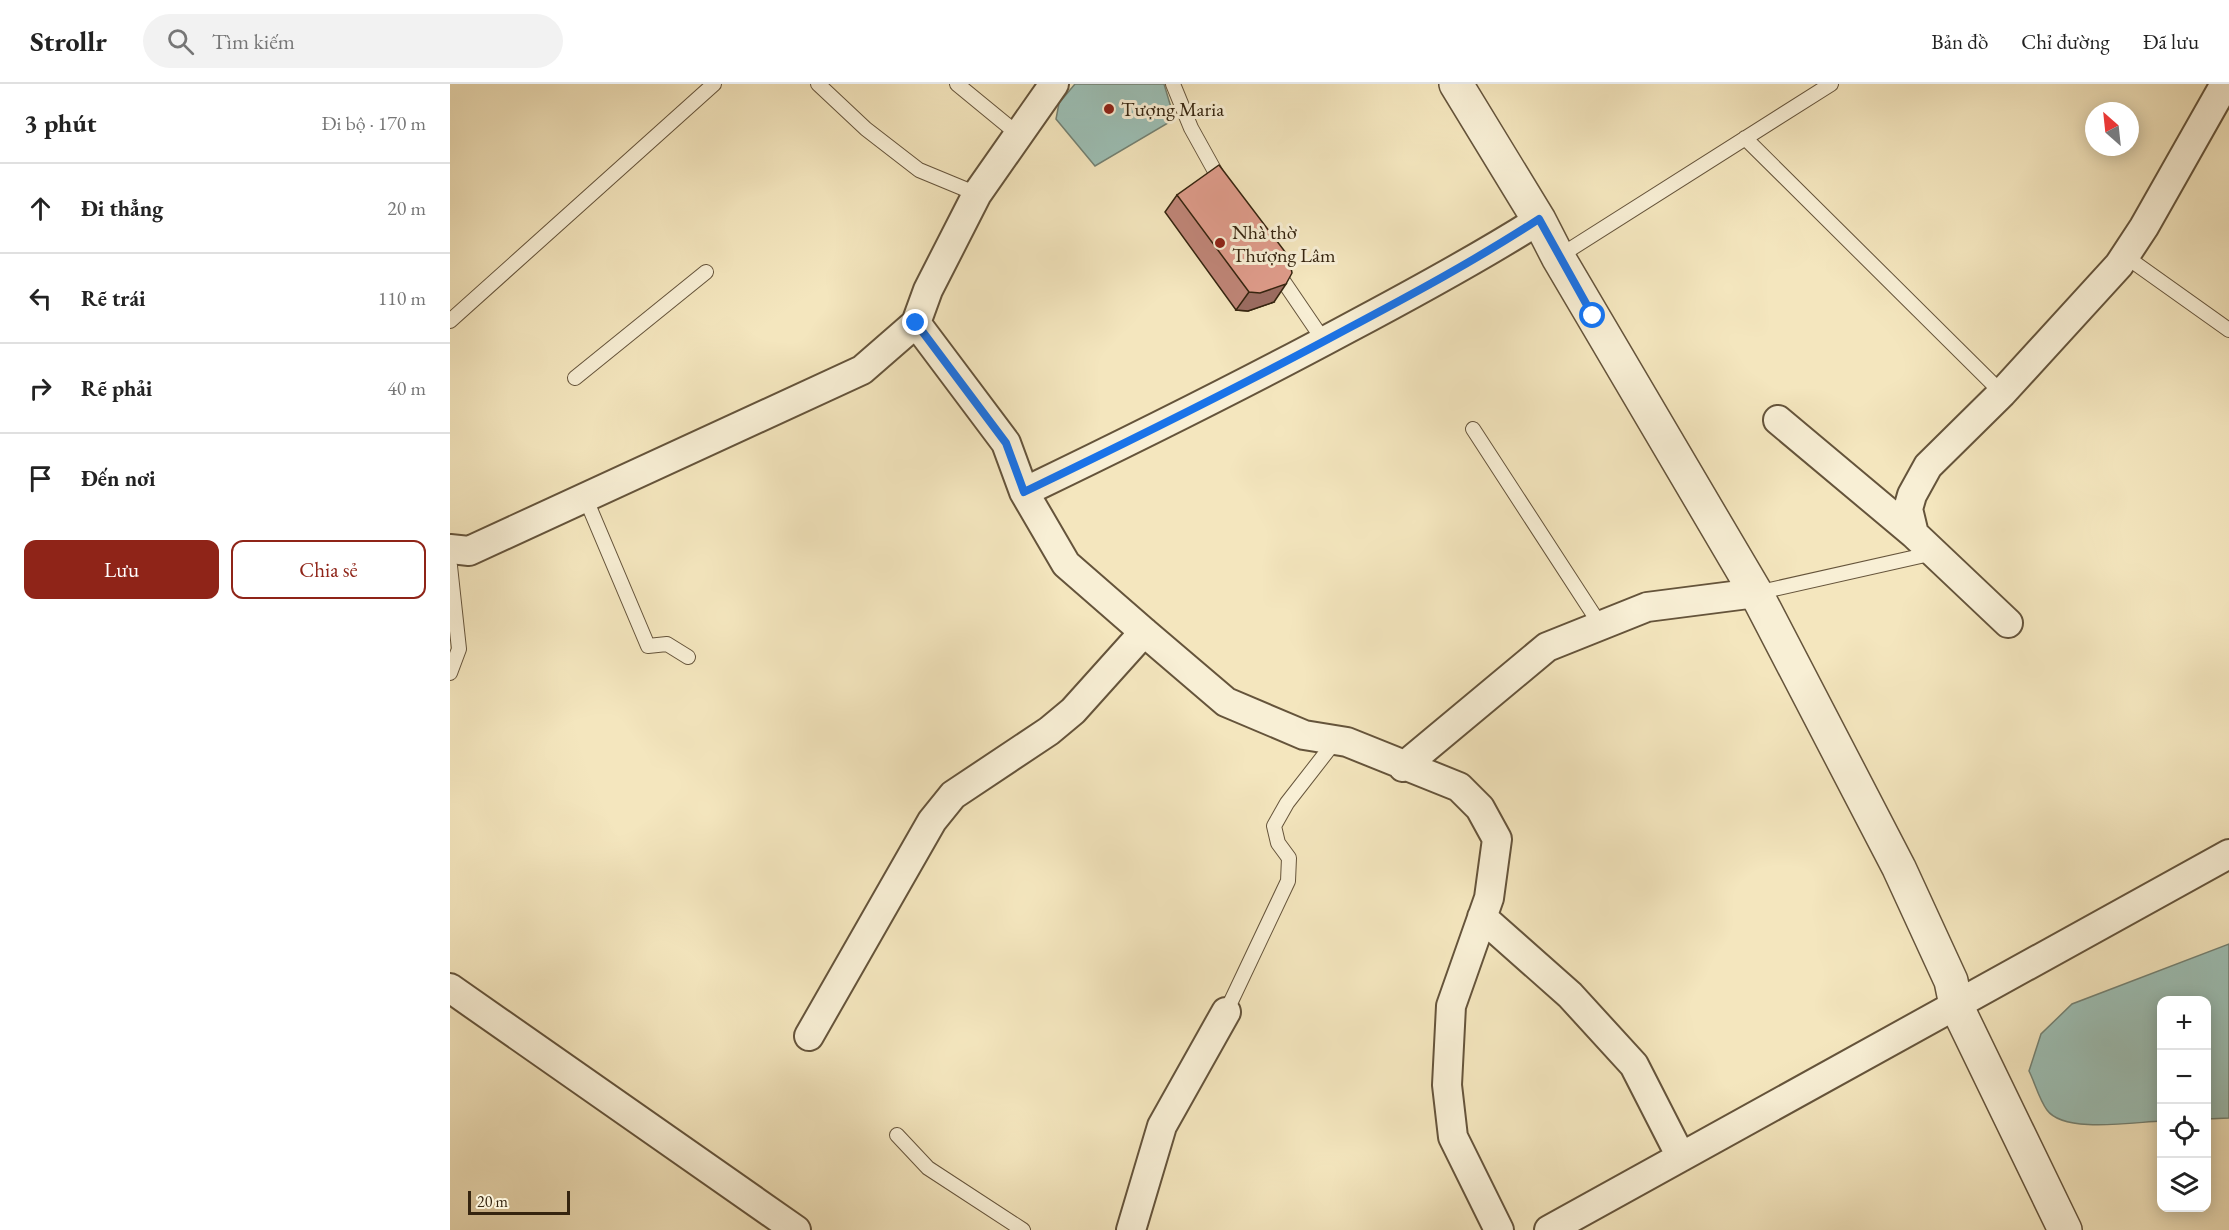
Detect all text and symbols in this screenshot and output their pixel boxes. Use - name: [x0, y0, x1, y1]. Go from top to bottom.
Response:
- search box: [143, 14, 563, 68]
- text: Strollr: [30, 23, 107, 59]
- icon: search: [164, 25, 197, 58]
- text: Tìm kiếm: [212, 27, 295, 56]
- text: Bản đồ: [1931, 28, 1988, 55]
- text: Chỉ đường: [2021, 28, 2110, 55]
- text: Đã lưu: [2143, 28, 2199, 55]
- place label: Tượng Maria: [1121, 96, 1224, 122]
- marker: Tượng Maria: [1102, 102, 1116, 116]
- north arrow: [2085, 102, 2139, 156]
- text: 3 phút: [24, 106, 96, 140]
- text: Đi bộ · 170 m: [321, 110, 426, 136]
- icon: ahead: [24, 192, 57, 225]
- text: Đi thẳng: [81, 194, 163, 223]
- text: 20 m: [387, 195, 426, 221]
- place label: Nhà thờ Thượng Lâm: [1232, 219, 1336, 268]
- marker: Nhà thờ Thượng Lâm: [1213, 236, 1227, 250]
- icon: left: [24, 282, 57, 315]
- text: Rẽ trái: [81, 284, 146, 313]
- text: 110 m: [378, 285, 426, 311]
- route start: [1579, 302, 1605, 328]
- route end: [902, 309, 928, 335]
- icon: right: [24, 372, 57, 405]
- text: Rẽ phải: [81, 374, 152, 403]
- text: 40 m: [387, 375, 426, 401]
- icon: arrive: [24, 462, 57, 495]
- text: Đến nơi: [81, 464, 156, 493]
- button: Lưu: [24, 540, 219, 599]
- button: Chia sẻ: [231, 540, 426, 599]
- map controls: [2157, 996, 2211, 1212]
- button: +: [2157, 996, 2211, 1050]
- button: −: [2157, 1050, 2211, 1104]
- button: locate: [2157, 1104, 2211, 1158]
- button: layers: [2157, 1158, 2211, 1212]
- scale bar: [468, 1188, 570, 1216]
- text: 20 m: [477, 1191, 508, 1212]

